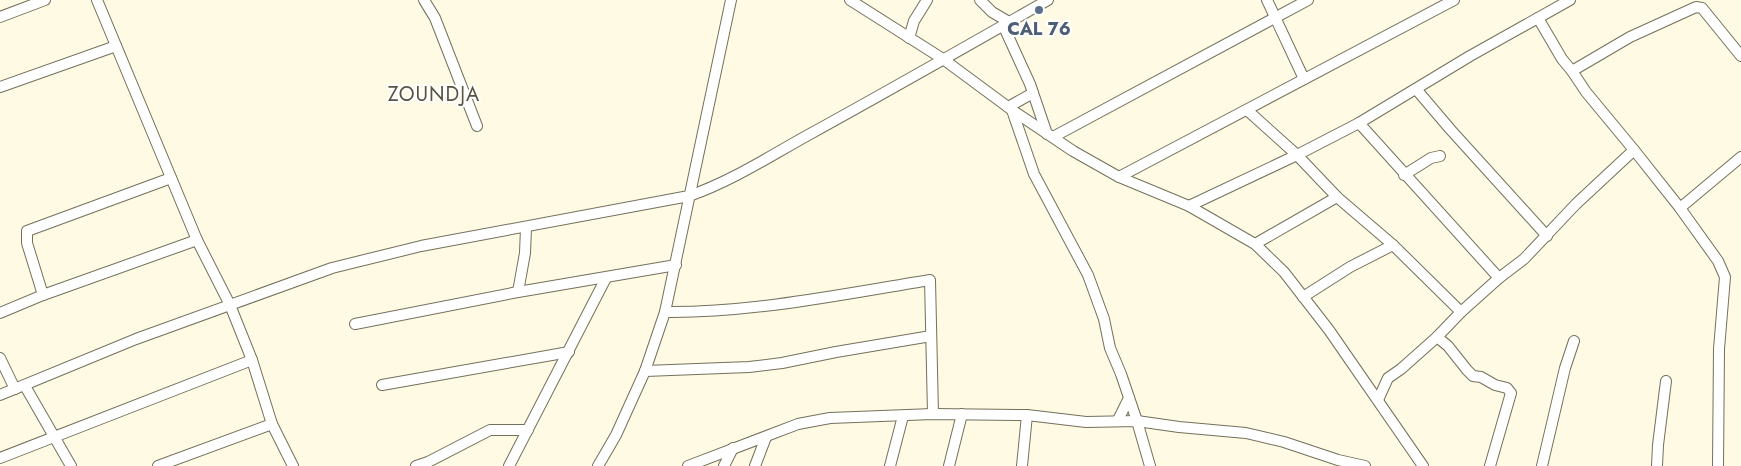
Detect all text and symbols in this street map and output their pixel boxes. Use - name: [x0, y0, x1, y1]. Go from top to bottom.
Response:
- marker: CAL 76: [1033, 4, 1045, 16]
- place label: CAL 76: [1007, 16, 1071, 42]
- district label: ZOUNDJA: [388, 80, 480, 109]

